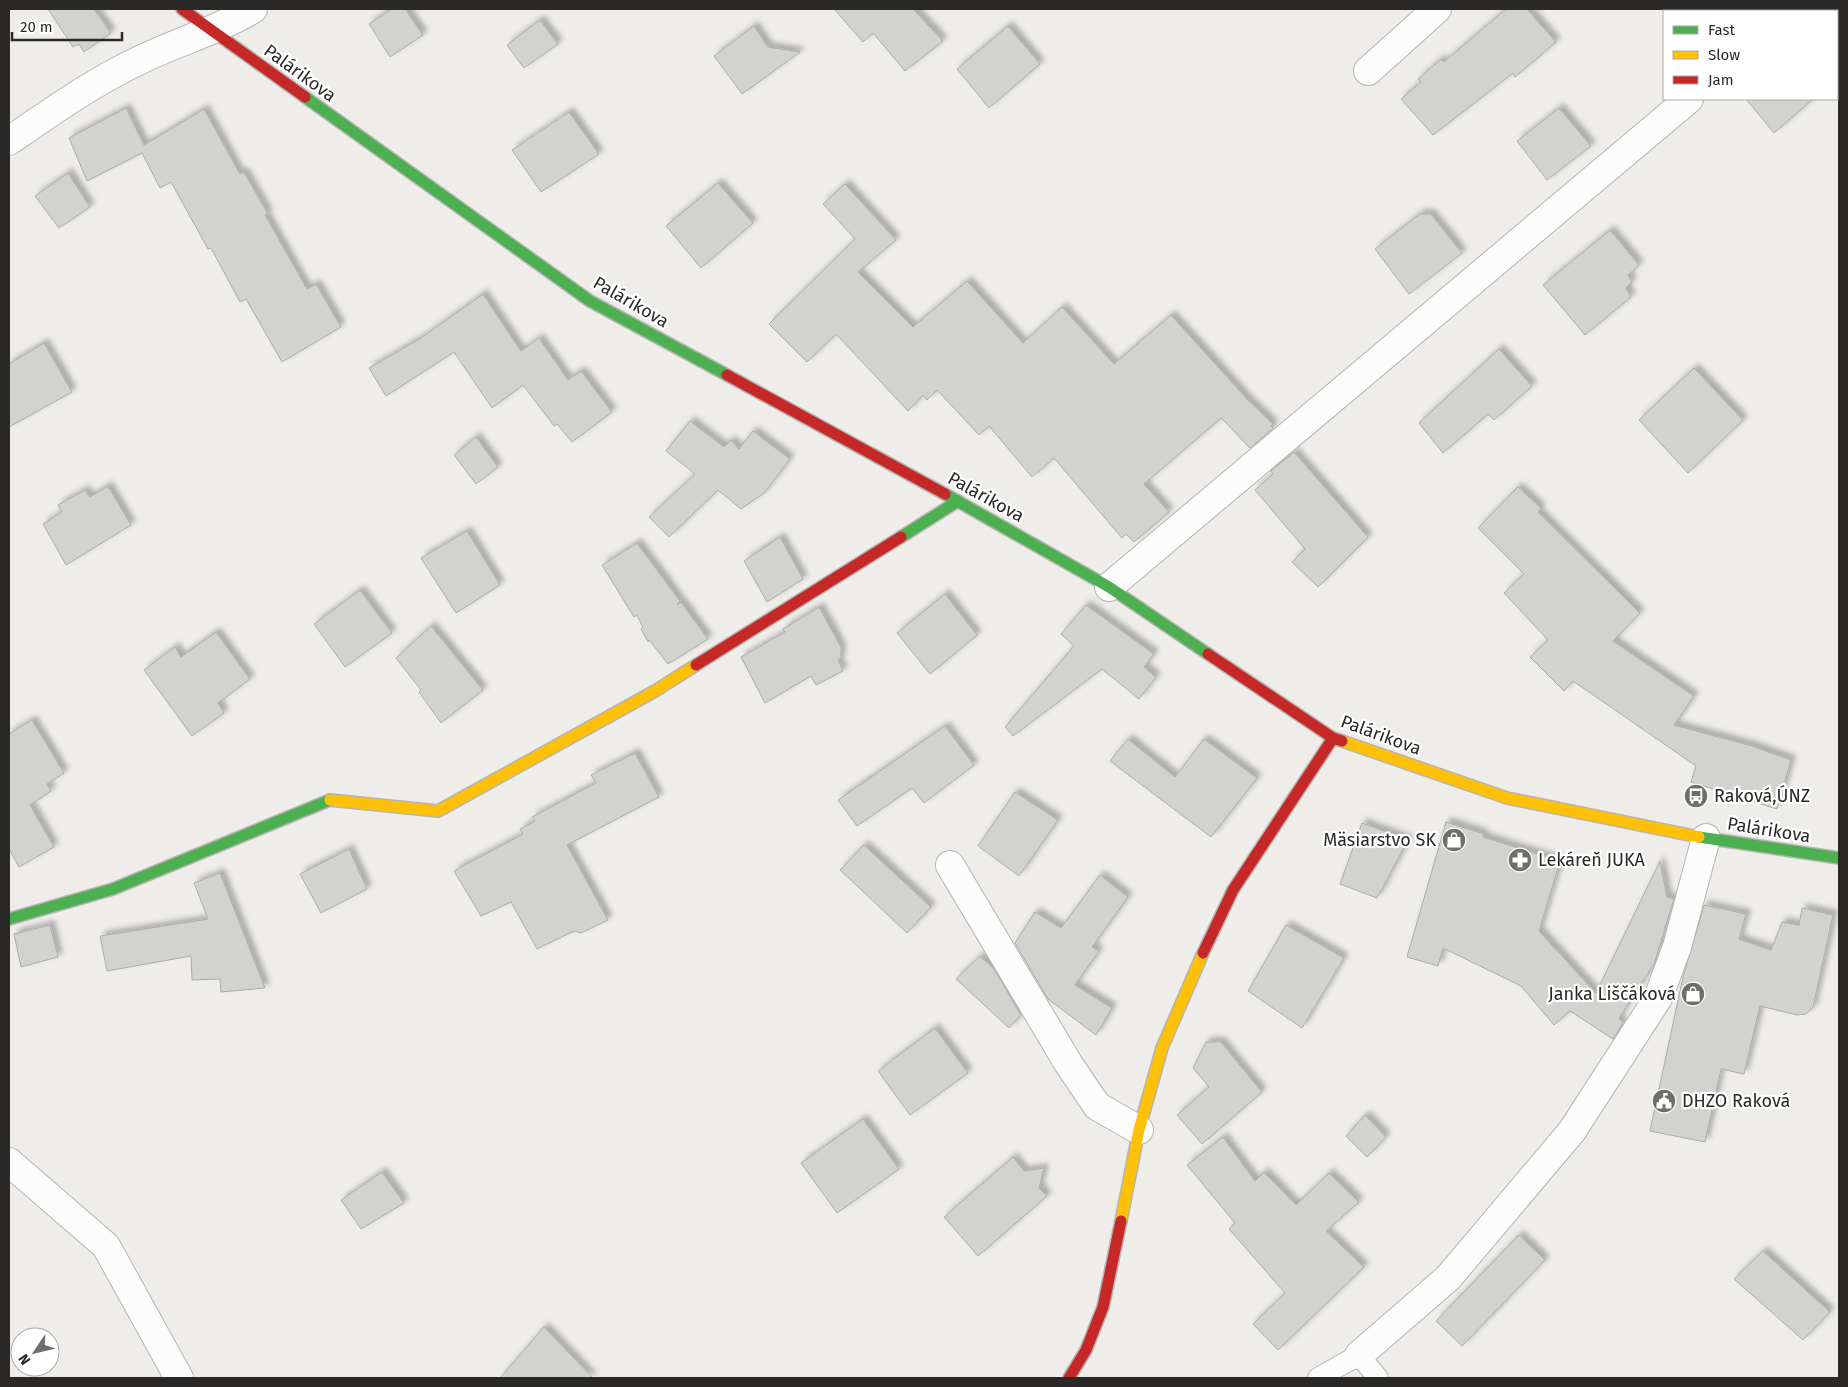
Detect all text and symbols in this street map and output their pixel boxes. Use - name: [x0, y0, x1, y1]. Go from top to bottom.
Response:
- scale bar: [12, 10, 122, 42]
- legend: [1663, 10, 1838, 100]
- text: 20 m: [20, 18, 53, 36]
- text: Fast: [1708, 21, 1735, 39]
- street label: Palárikova: [260, 39, 340, 107]
- text: Slow: [1708, 46, 1740, 64]
- text: Jam: [1708, 71, 1734, 89]
- street label: Palárikova: [589, 271, 673, 333]
- street label: Palárikova: [944, 467, 1028, 527]
- street label: Palárikova: [1338, 710, 1424, 760]
- bus stop icon: Raková,ÚNZ: [1683, 783, 1709, 809]
- place label: Raková,ÚNZ: [1714, 784, 1810, 807]
- street label: Palárikova: [1726, 813, 1812, 847]
- shop icon: Mäsiarstvo SK: [1441, 827, 1467, 853]
- place label: Mäsiarstvo SK: [1323, 829, 1436, 851]
- pharmacy icon: Lekáreň JUKA: [1507, 847, 1533, 873]
- place label: Lekáreň JUKA: [1538, 849, 1646, 871]
- shop icon: Janka Liščáková: [1680, 981, 1706, 1007]
- place label: Janka Liščáková: [1548, 983, 1676, 1005]
- public building icon: DHZO Raková: [1651, 1088, 1677, 1114]
- place label: DHZO Raková: [1682, 1090, 1790, 1112]
- north arrow: [10, 1327, 60, 1377]
- text: N: [15, 1350, 34, 1368]

